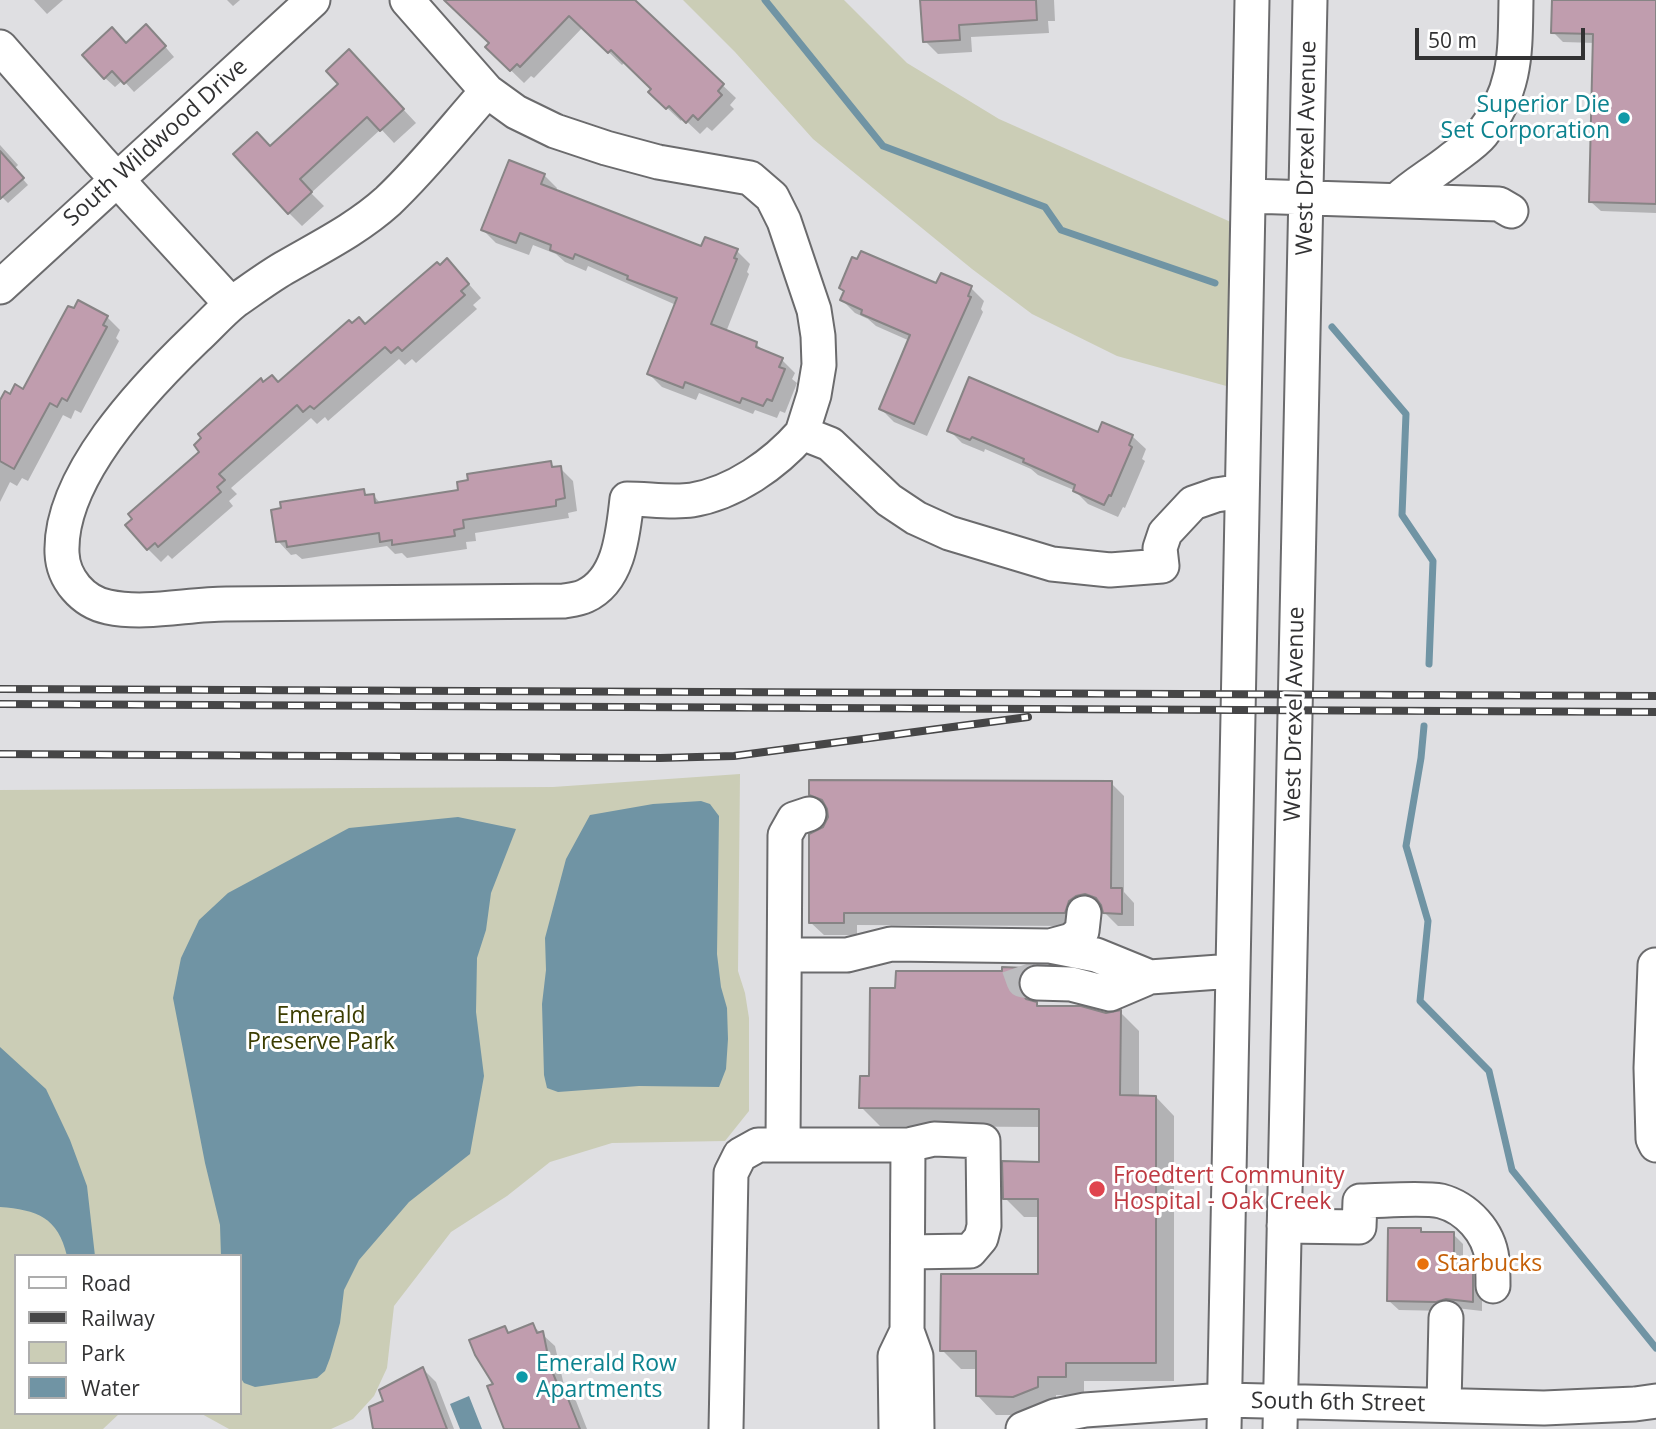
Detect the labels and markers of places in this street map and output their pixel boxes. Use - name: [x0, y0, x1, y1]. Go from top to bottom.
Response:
- place label: Superior Die Set Corporation: [1441, 91, 1610, 145]
- marker: Superior Die Set Corporation: [1616, 110, 1632, 126]
- place label: Froedtert Community Hospital - Oak Creek: [1113, 1162, 1344, 1216]
- marker: Froedtert Community Hospital - Oak Creek: [1087, 1179, 1107, 1199]
- place label: Starbucks: [1437, 1250, 1542, 1278]
- marker: Starbucks: [1415, 1256, 1431, 1272]
- place label: Emerald Row Apartments: [536, 1350, 677, 1404]
- marker: Emerald Row Apartments: [514, 1369, 530, 1385]

